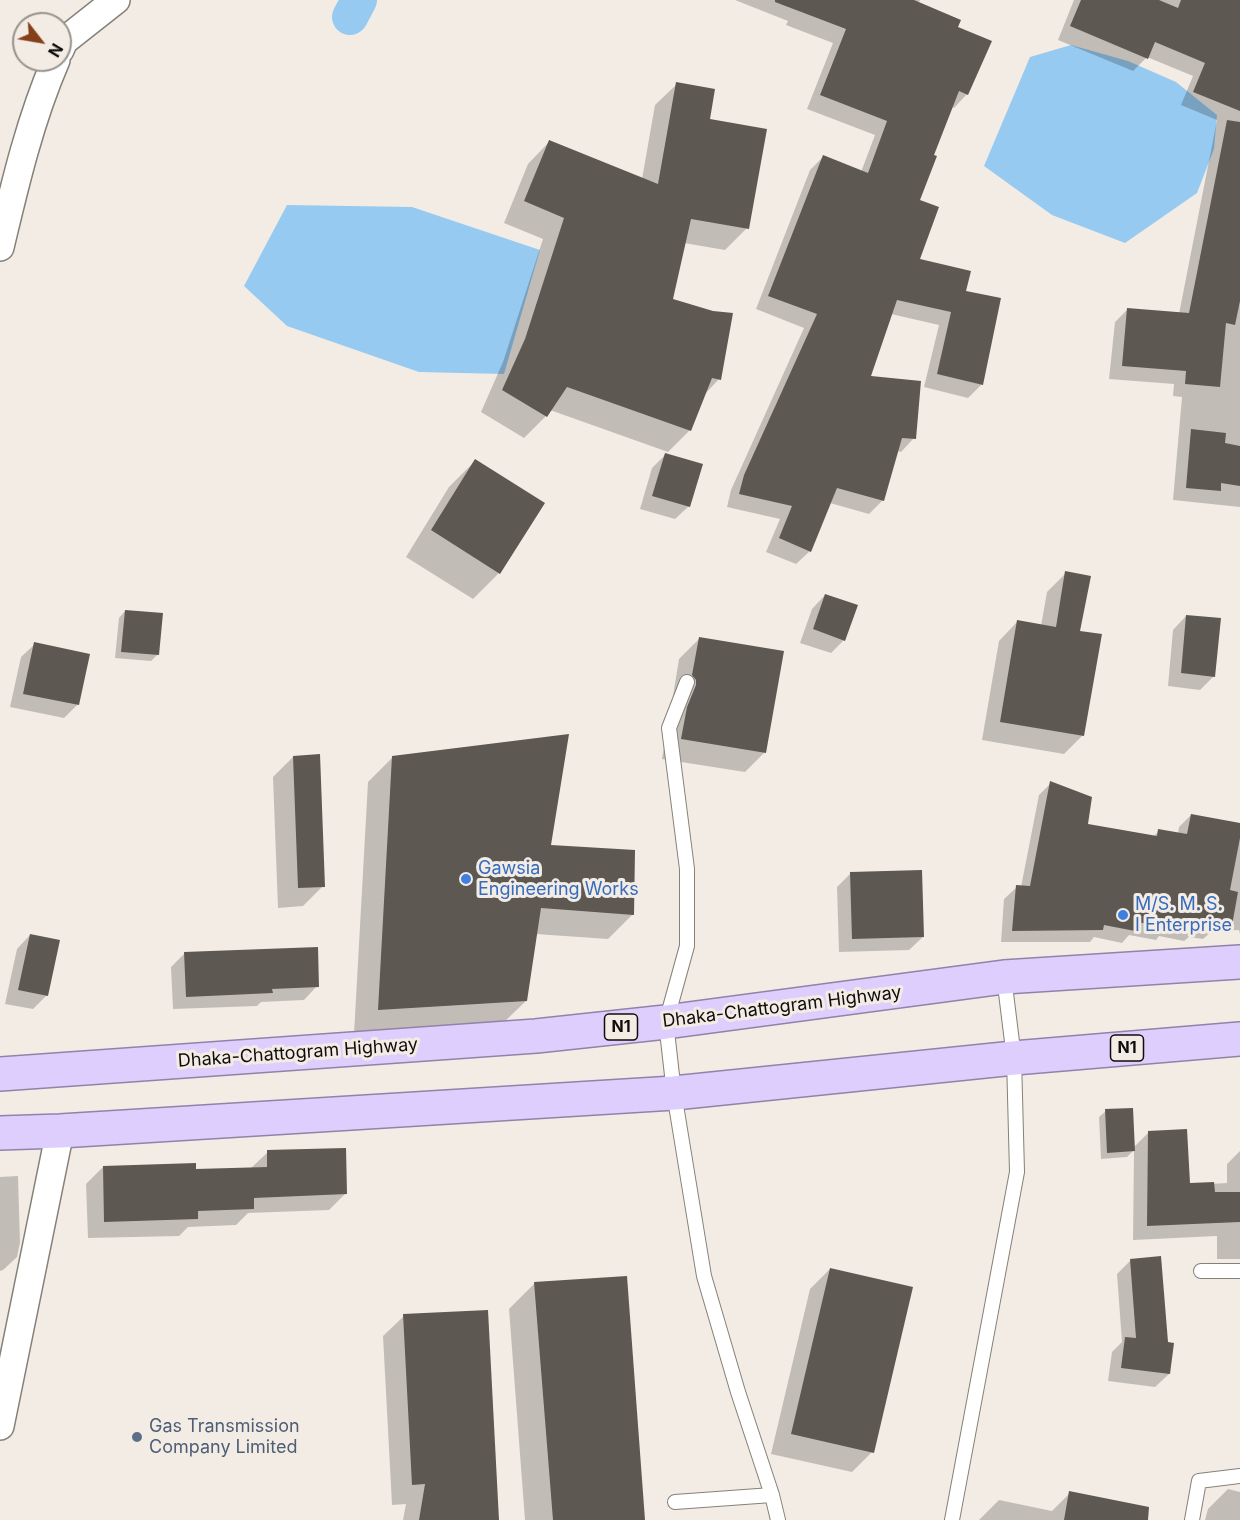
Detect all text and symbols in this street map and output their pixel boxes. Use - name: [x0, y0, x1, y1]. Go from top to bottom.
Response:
- north arrow: [12, 12, 72, 72]
- text: N: [44, 40, 67, 61]
- place label: Gawsia Engineering Works: [478, 858, 639, 900]
- marker: Gawsia Engineering Works: [459, 872, 473, 886]
- place label: M/S. M. S. I Enterprise: [1135, 894, 1232, 936]
- marker: M/S. M. S. I Enterprise: [1116, 908, 1130, 922]
- street label: Dhaka-Chattogram Highway: [661, 982, 903, 1032]
- road number: N1: [604, 1014, 638, 1040]
- street label: Dhaka-Chattogram Highway: [177, 1034, 419, 1072]
- road number: N1: [1110, 1035, 1144, 1061]
- place label: Gas Transmission Company Limited: [149, 1416, 300, 1458]
- marker: Gas Transmission Company Limited: [130, 1430, 144, 1444]

